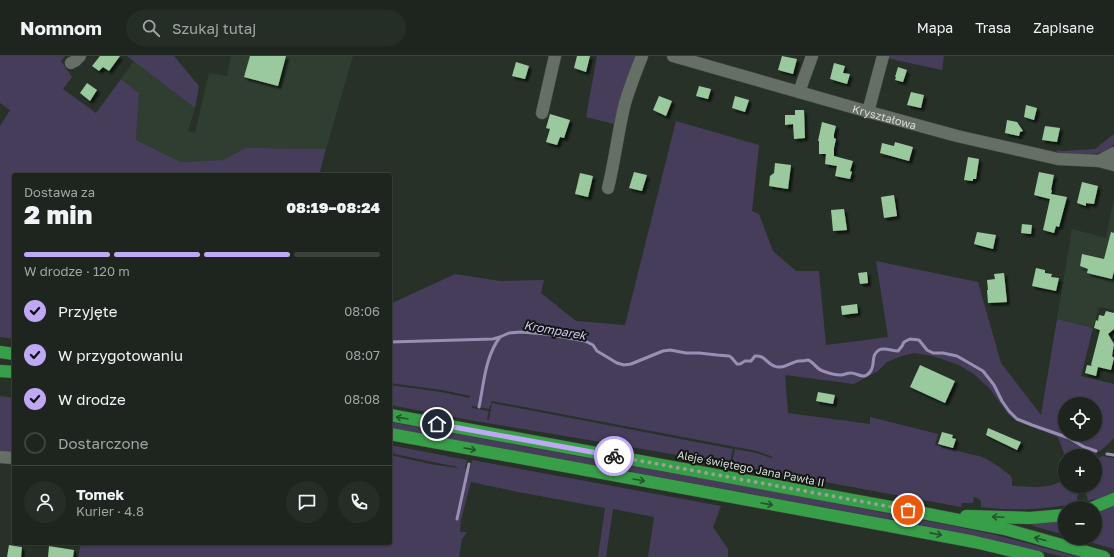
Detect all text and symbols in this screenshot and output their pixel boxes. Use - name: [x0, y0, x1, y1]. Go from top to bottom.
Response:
- search box: [126, 10, 406, 46]
- text: Nomnom: [20, 16, 102, 39]
- icon: search: [140, 17, 162, 39]
- text: Szukaj tutaj: [172, 19, 256, 37]
- text: Mapa: [917, 19, 953, 36]
- text: Trasa: [975, 19, 1011, 36]
- text: Zapisane: [1033, 19, 1094, 36]
- street label: Kryształowa: [851, 101, 918, 131]
- text: Dostawa za: [24, 184, 95, 200]
- text: 08:19–08:24: [286, 198, 380, 216]
- text: 2 min: [24, 199, 92, 230]
- text: W drodze · 120 m: [24, 263, 130, 279]
- icon: check: [24, 300, 46, 322]
- text: Przyjęte: [58, 302, 117, 320]
- text: 08:06: [344, 303, 380, 319]
- water label: Kromparek: [523, 317, 589, 343]
- icon: check: [24, 344, 46, 366]
- text: W przygotowaniu: [58, 346, 183, 364]
- text: 08:07: [345, 347, 380, 363]
- icon: check: [24, 388, 46, 410]
- text: W drodze: [58, 390, 126, 408]
- text: 08:08: [344, 391, 380, 407]
- map controls: [1058, 397, 1102, 545]
- button: locate: [1058, 397, 1102, 441]
- pin: [420, 407, 454, 441]
- one-way arrow: [396, 413, 409, 421]
- icon: home: [426, 413, 448, 435]
- text: Dostarczone: [58, 434, 148, 452]
- courier: [594, 436, 634, 476]
- one-way arrow: [463, 445, 476, 453]
- icon: bike: [603, 445, 625, 467]
- street label: Aleje świętego Jana Pawła II: [676, 447, 826, 489]
- button: +: [1058, 449, 1102, 493]
- one-way arrow: [632, 476, 645, 484]
- button: person: [24, 481, 66, 523]
- button: chat: [286, 481, 328, 523]
- button: phone: [338, 481, 380, 523]
- text: Tomek: [76, 485, 124, 503]
- pin: [891, 493, 925, 527]
- icon: bag: [897, 499, 919, 521]
- one-way arrow: [760, 500, 773, 508]
- button: −: [1058, 501, 1102, 545]
- text: Kurier · 4.8: [76, 503, 144, 519]
- one-way arrow: [992, 514, 1005, 521]
- one-way arrow: [929, 531, 942, 539]
- one-way arrow: [1034, 535, 1047, 542]

